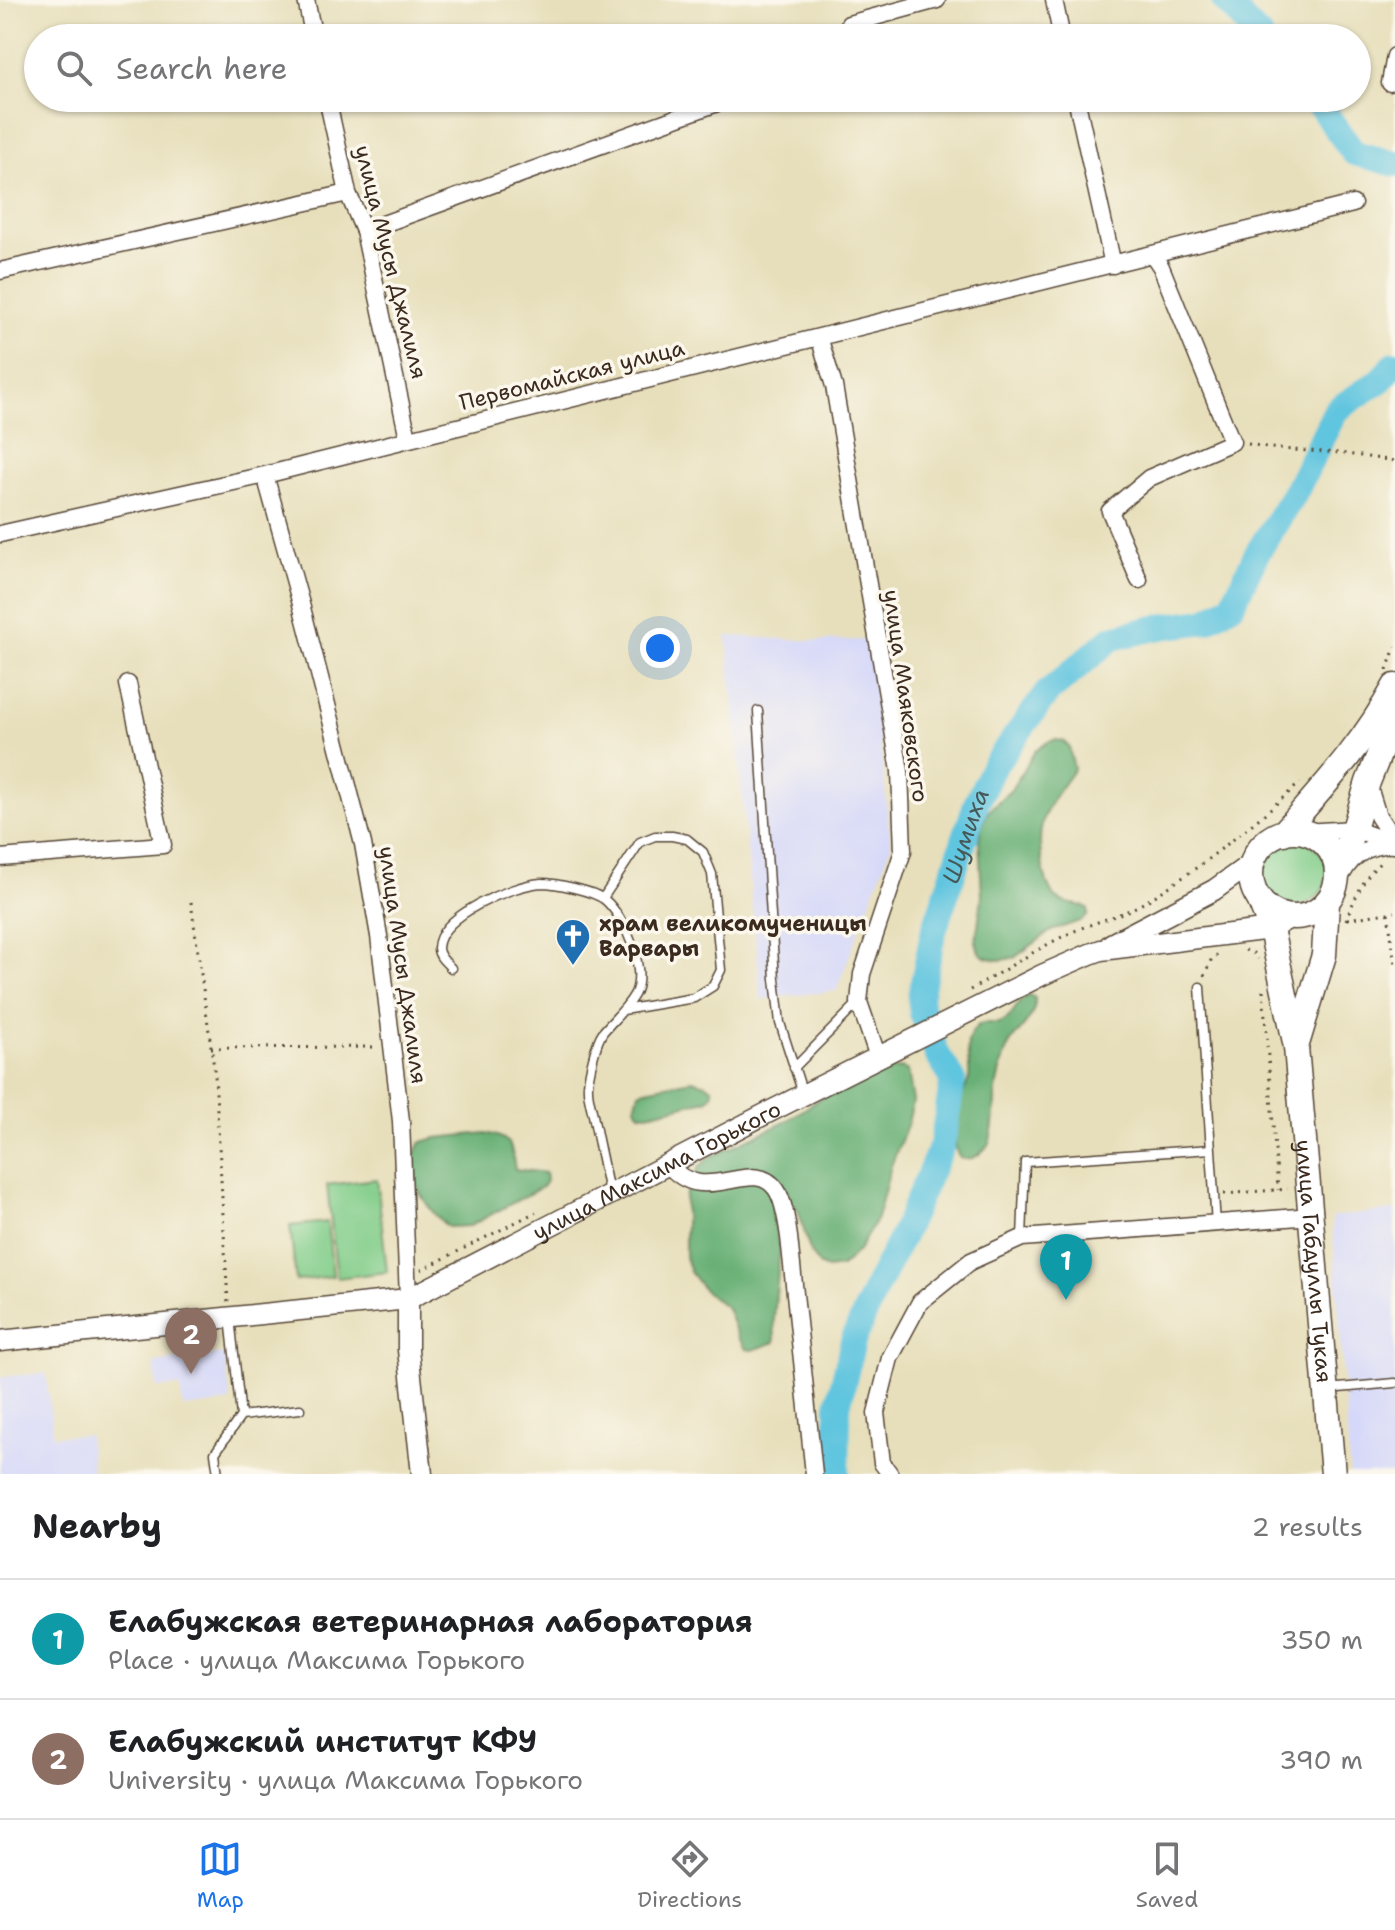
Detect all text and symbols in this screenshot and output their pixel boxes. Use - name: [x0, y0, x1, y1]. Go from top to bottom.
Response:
- search box: [24, 24, 1371, 112]
- icon: search: [52, 46, 96, 90]
- text: Search here: [116, 48, 287, 89]
- street label: улица Мусы Джалиля: [348, 142, 434, 382]
- street label: Первомайская улица: [456, 333, 688, 417]
- street label: улица Маяковского: [877, 588, 935, 804]
- your location: [640, 628, 680, 668]
- water label: Шумиха: [935, 783, 997, 888]
- street label: улица Мусы Джалиля: [372, 844, 434, 1086]
- place label: храм великомученицы Варвары: [599, 909, 867, 963]
- church icon: храм великомученицы Варвары: [554, 917, 592, 967]
- street label: улица Максима Горького: [527, 1094, 786, 1247]
- street label: улица Габдуллы Тукая: [1290, 1138, 1340, 1384]
- pin: 1: [1040, 1234, 1092, 1300]
- pin: 2: [165, 1308, 217, 1374]
- text: Nearby: [32, 1503, 162, 1549]
- text: 2 results: [1251, 1509, 1363, 1544]
- text: Елабужская ветеринарная лаборатория: [108, 1601, 753, 1642]
- text: 1: [52, 1622, 64, 1657]
- text: 350 m: [1280, 1622, 1363, 1657]
- text: Place · улица Максима Горького: [108, 1642, 525, 1677]
- text: Елабужский институт КФУ: [108, 1721, 537, 1762]
- text: 2: [49, 1742, 67, 1777]
- text: 390 m: [1279, 1742, 1363, 1777]
- text: University · улица Максима Горького: [108, 1762, 583, 1797]
- tab: Map: [197, 1837, 244, 1914]
- tab: Directions: [637, 1837, 742, 1914]
- tab: Saved: [1136, 1837, 1198, 1914]

